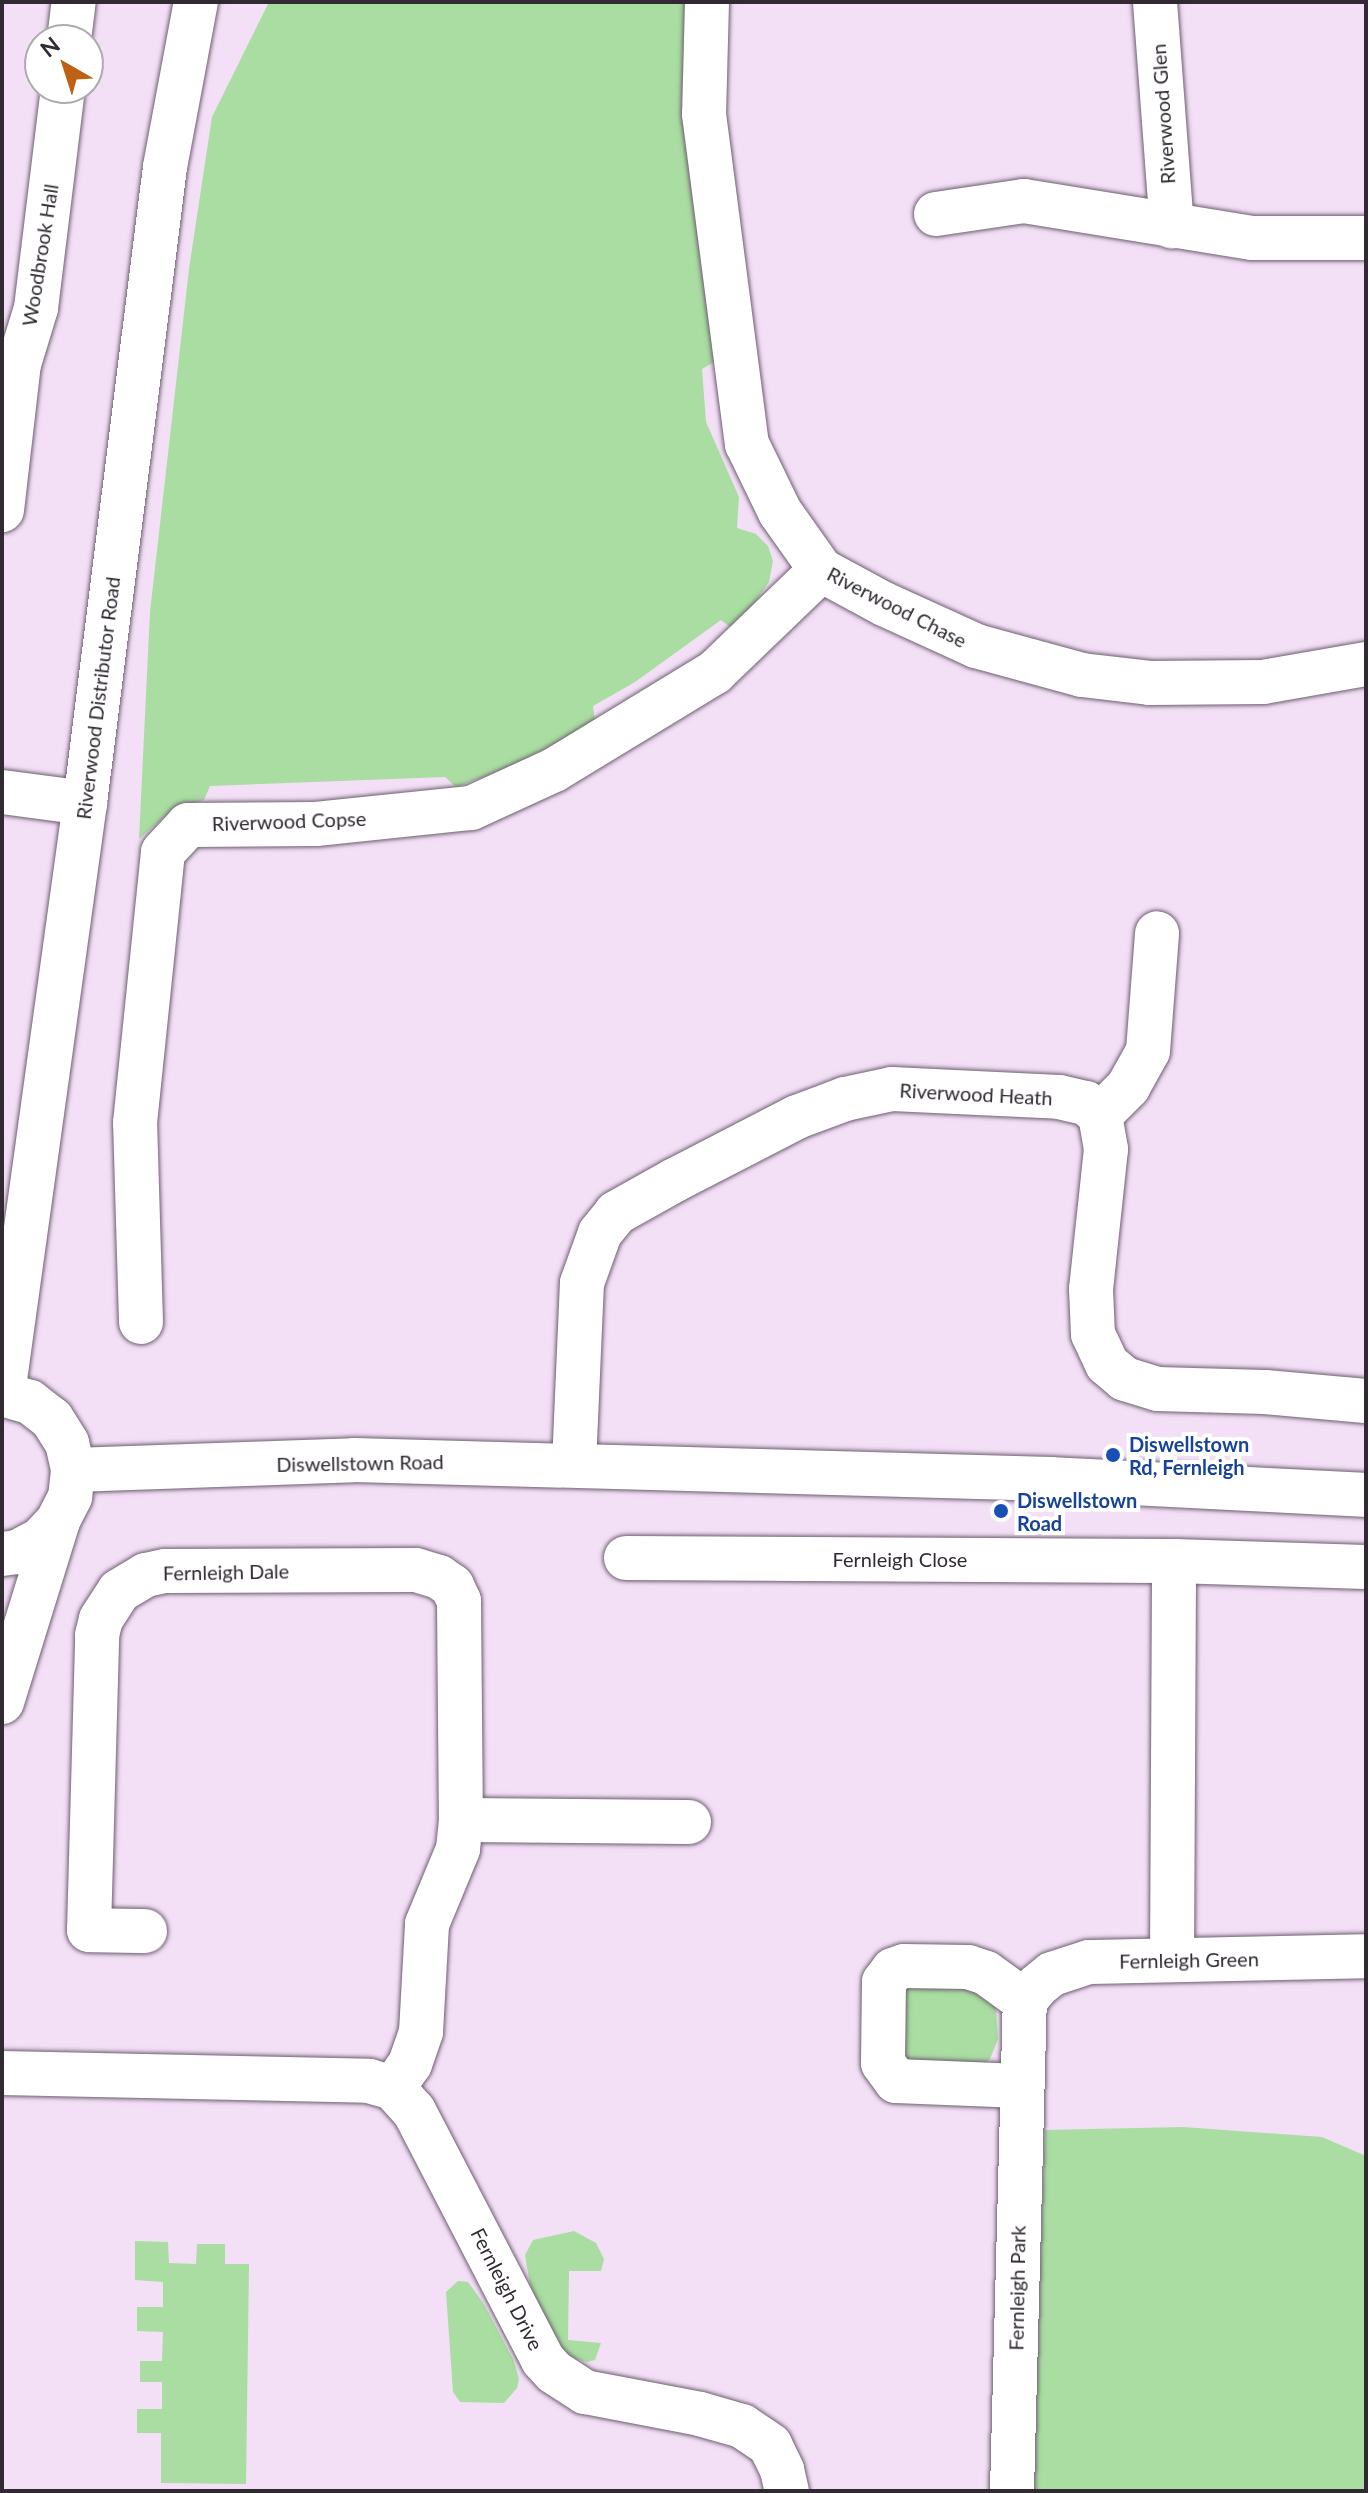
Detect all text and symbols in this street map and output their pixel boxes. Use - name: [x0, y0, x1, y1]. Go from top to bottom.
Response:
- north arrow: [24, 24, 104, 104]
- text: N: [35, 31, 65, 62]
- street label: Riverwood Glen: [1146, 43, 1180, 185]
- street label: Woodbrook Hall: [17, 182, 63, 328]
- street label: Riverwood Chase: [823, 562, 971, 652]
- street label: Riverwood Distributor Road: [71, 575, 125, 821]
- street label: Riverwood Copse: [211, 806, 367, 836]
- street label: Riverwood Heath: [899, 1078, 1053, 1110]
- place label: Diswellstown Rd, Fernleigh: [1129, 1432, 1249, 1479]
- marker: Diswellstown Rd, Fernleigh: [1104, 1446, 1122, 1464]
- street label: Diswellstown Road: [276, 1450, 444, 1476]
- place label: Diswellstown Road: [1017, 1488, 1137, 1535]
- marker: Diswellstown Road: [992, 1502, 1010, 1520]
- street label: Fernleigh Close: [833, 1547, 967, 1571]
- street label: Fernleigh Dale: [163, 1559, 289, 1585]
- street label: Fernleigh Green: [1119, 1947, 1259, 1973]
- street label: Fernleigh Drive: [466, 2224, 548, 2354]
- street label: Fernleigh Park: [1004, 2225, 1030, 2351]

